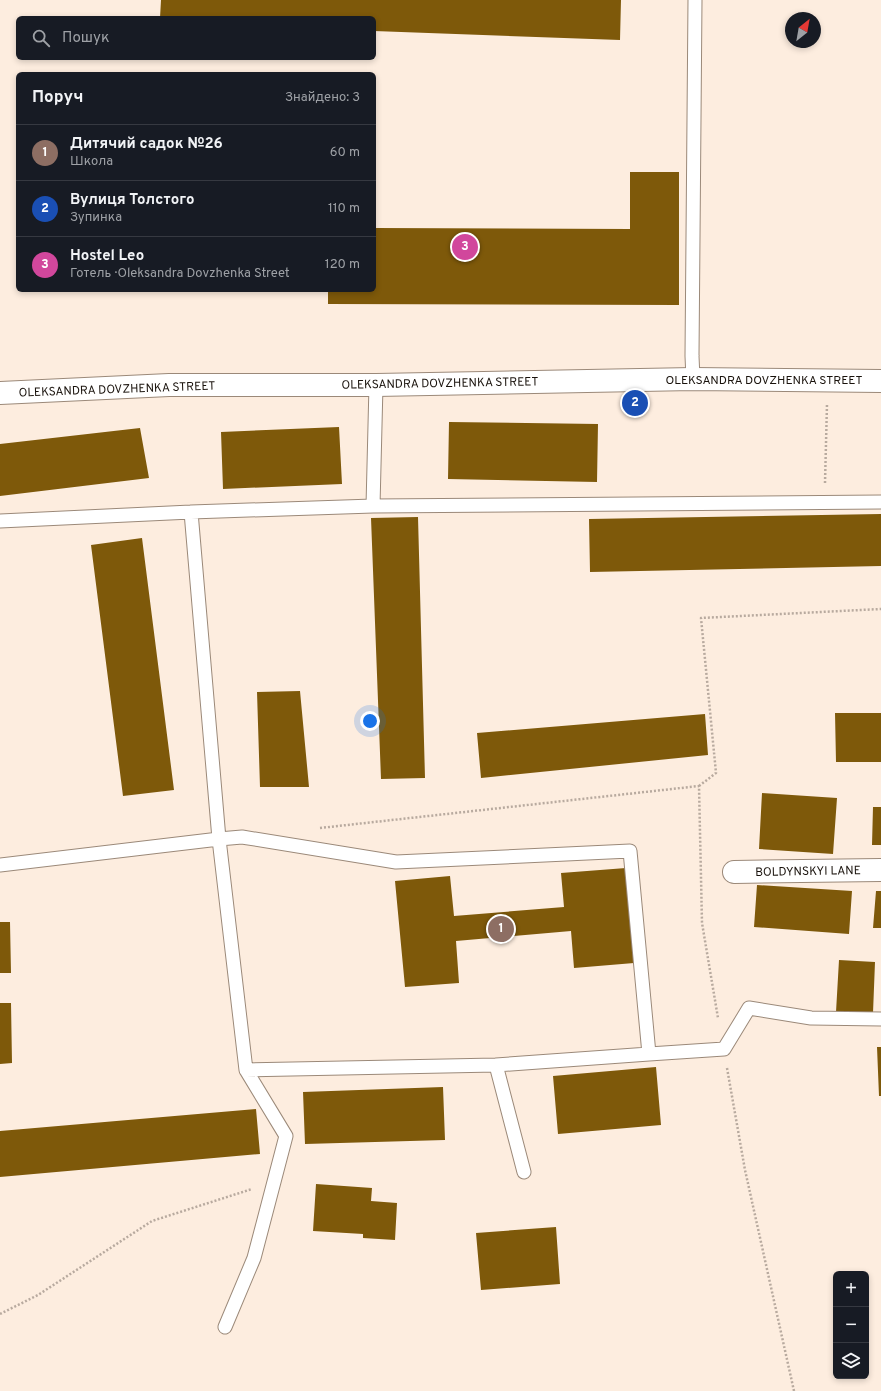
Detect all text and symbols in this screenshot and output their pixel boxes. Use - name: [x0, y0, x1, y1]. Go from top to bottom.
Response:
- north arrow: [785, 12, 821, 48]
- search box: [16, 16, 376, 60]
- icon: search: [30, 27, 52, 49]
- text: Пошук: [62, 29, 110, 48]
- text: Поруч: [32, 87, 84, 109]
- text: Знайдено: 3: [285, 90, 360, 106]
- text: Дитячий садок №26: [70, 135, 223, 154]
- text: 1: [42, 145, 48, 161]
- text: 60 m: [330, 145, 360, 161]
- text: Школа: [70, 154, 113, 170]
- text: Вулиця Толстого: [70, 191, 195, 210]
- text: 2: [41, 201, 49, 217]
- text: 110 m: [328, 201, 360, 217]
- text: Зупинка: [70, 210, 122, 226]
- pin: 3: [452, 232, 478, 262]
- text: Hostel Leo: [70, 247, 144, 266]
- text: 3: [41, 257, 49, 273]
- text: 120 m: [325, 257, 360, 273]
- text: Готель · Oleksandra Dovzhenka Street: [70, 266, 290, 282]
- street label: OLEKSANDRA DOVZHENKA STREET: [666, 373, 862, 389]
- street label: OLEKSANDRA DOVZHENKA STREET: [341, 374, 539, 394]
- street label: OLEKSANDRA DOVZHENKA STREET: [18, 379, 216, 401]
- pin: 2: [622, 388, 648, 418]
- your location: [360, 711, 380, 731]
- street label: BOLDYNSKYI LANE: [755, 863, 861, 881]
- pin: 1: [488, 914, 514, 944]
- map controls: [833, 1271, 869, 1379]
- button: +: [833, 1271, 869, 1307]
- button: −: [833, 1307, 869, 1343]
- button: layers: [833, 1343, 869, 1379]

